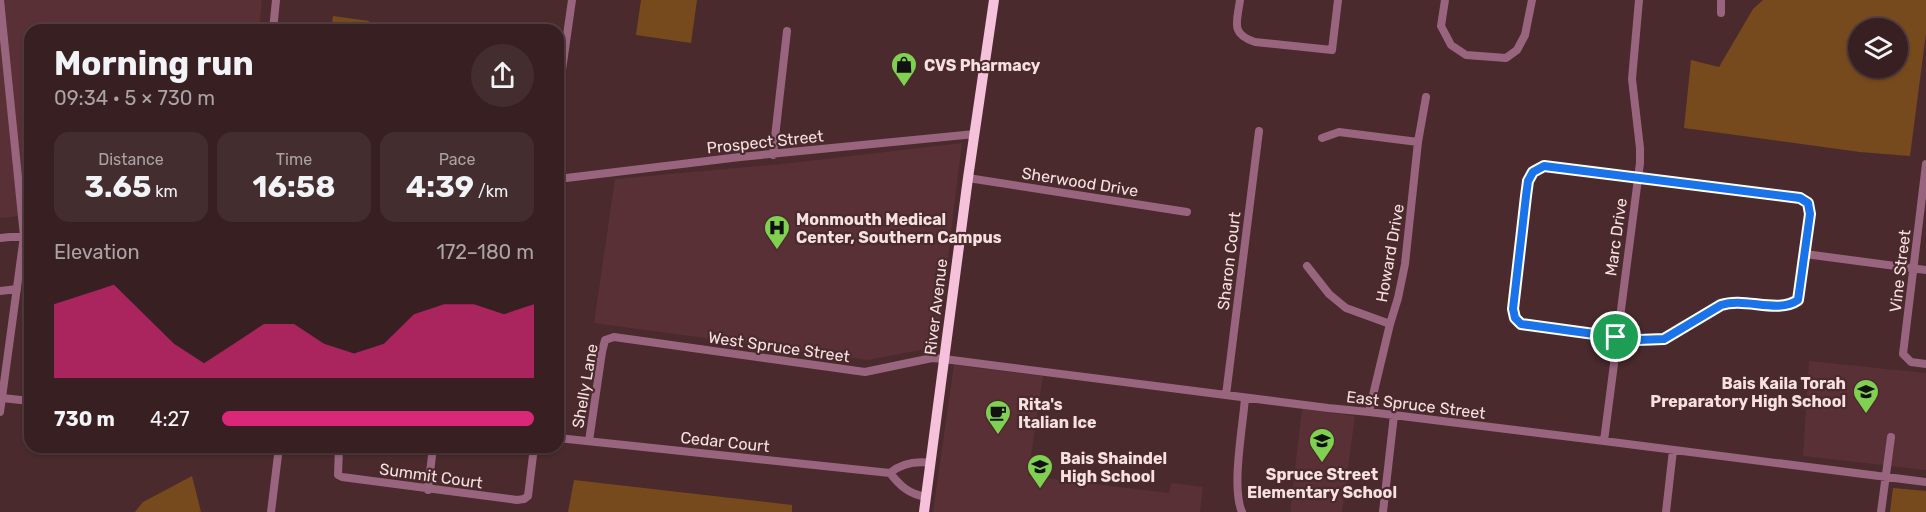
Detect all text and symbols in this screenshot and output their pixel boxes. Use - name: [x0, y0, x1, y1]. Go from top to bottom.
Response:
- map controls: [1848, 18, 1908, 78]
- button: layers: [1848, 18, 1908, 78]
- text: Morning run: [54, 44, 254, 83]
- button: share: [471, 44, 534, 107]
- shop icon: CVS Pharmacy: [889, 50, 919, 88]
- place label: CVS Pharmacy: [924, 56, 1041, 75]
- text: 09:34 · 5 × 730 m: [54, 86, 215, 110]
- street label: Prospect Street: [706, 126, 824, 158]
- text: Distance: [98, 150, 164, 169]
- text: Time: [276, 150, 312, 169]
- text: Pace: [439, 150, 475, 169]
- street label: Sherwood Drive: [1020, 163, 1140, 201]
- text: 3.65: [84, 169, 151, 205]
- text: 16:58: [253, 169, 335, 205]
- text: 4:39: [406, 169, 474, 205]
- text: km: [151, 182, 178, 201]
- text: /km: [474, 182, 508, 201]
- street label: Marc Drive: [1601, 197, 1631, 277]
- street label: Howard Drive: [1372, 202, 1408, 304]
- place label: Monmouth Medical Center, Southern Campus: [796, 210, 1002, 247]
- street label: Sharon Court: [1214, 211, 1244, 311]
- hospital icon: Monmouth Medical Center, Southern Campus: [762, 213, 792, 251]
- street label: Vine Street: [1886, 229, 1914, 313]
- text: Elevation: [54, 240, 140, 264]
- text: 172–180 m: [437, 240, 534, 264]
- street label: River Avenue: [921, 258, 951, 356]
- pin: [1590, 311, 1641, 362]
- icon: arrive: [1599, 320, 1632, 353]
- street label: West Spruce Street: [707, 328, 851, 366]
- street label: Shelly Lane: [568, 342, 602, 430]
- place label: Bais Kaila Torah Preparatory High School: [1650, 374, 1846, 411]
- school or university icon: Bais Kaila Torah Preparatory High School: [1851, 377, 1881, 415]
- street label: East Spruce Street: [1345, 387, 1487, 423]
- place label: Rita's Italian Ice: [1018, 395, 1097, 432]
- cafe icon: Rita's Italian Ice: [983, 398, 1013, 436]
- text: 730 m: [54, 407, 115, 431]
- text: 4:27: [150, 407, 190, 431]
- school or university icon: Spruce Street Elementary School: [1307, 426, 1337, 464]
- street label: Cedar Court: [680, 428, 770, 456]
- place label: Bais Shaindel High School: [1060, 449, 1167, 486]
- school or university icon: Bais Shaindel High School: [1025, 452, 1055, 490]
- street label: Summit Court: [378, 459, 484, 493]
- place label: Spruce Street Elementary School: [1247, 465, 1397, 502]

